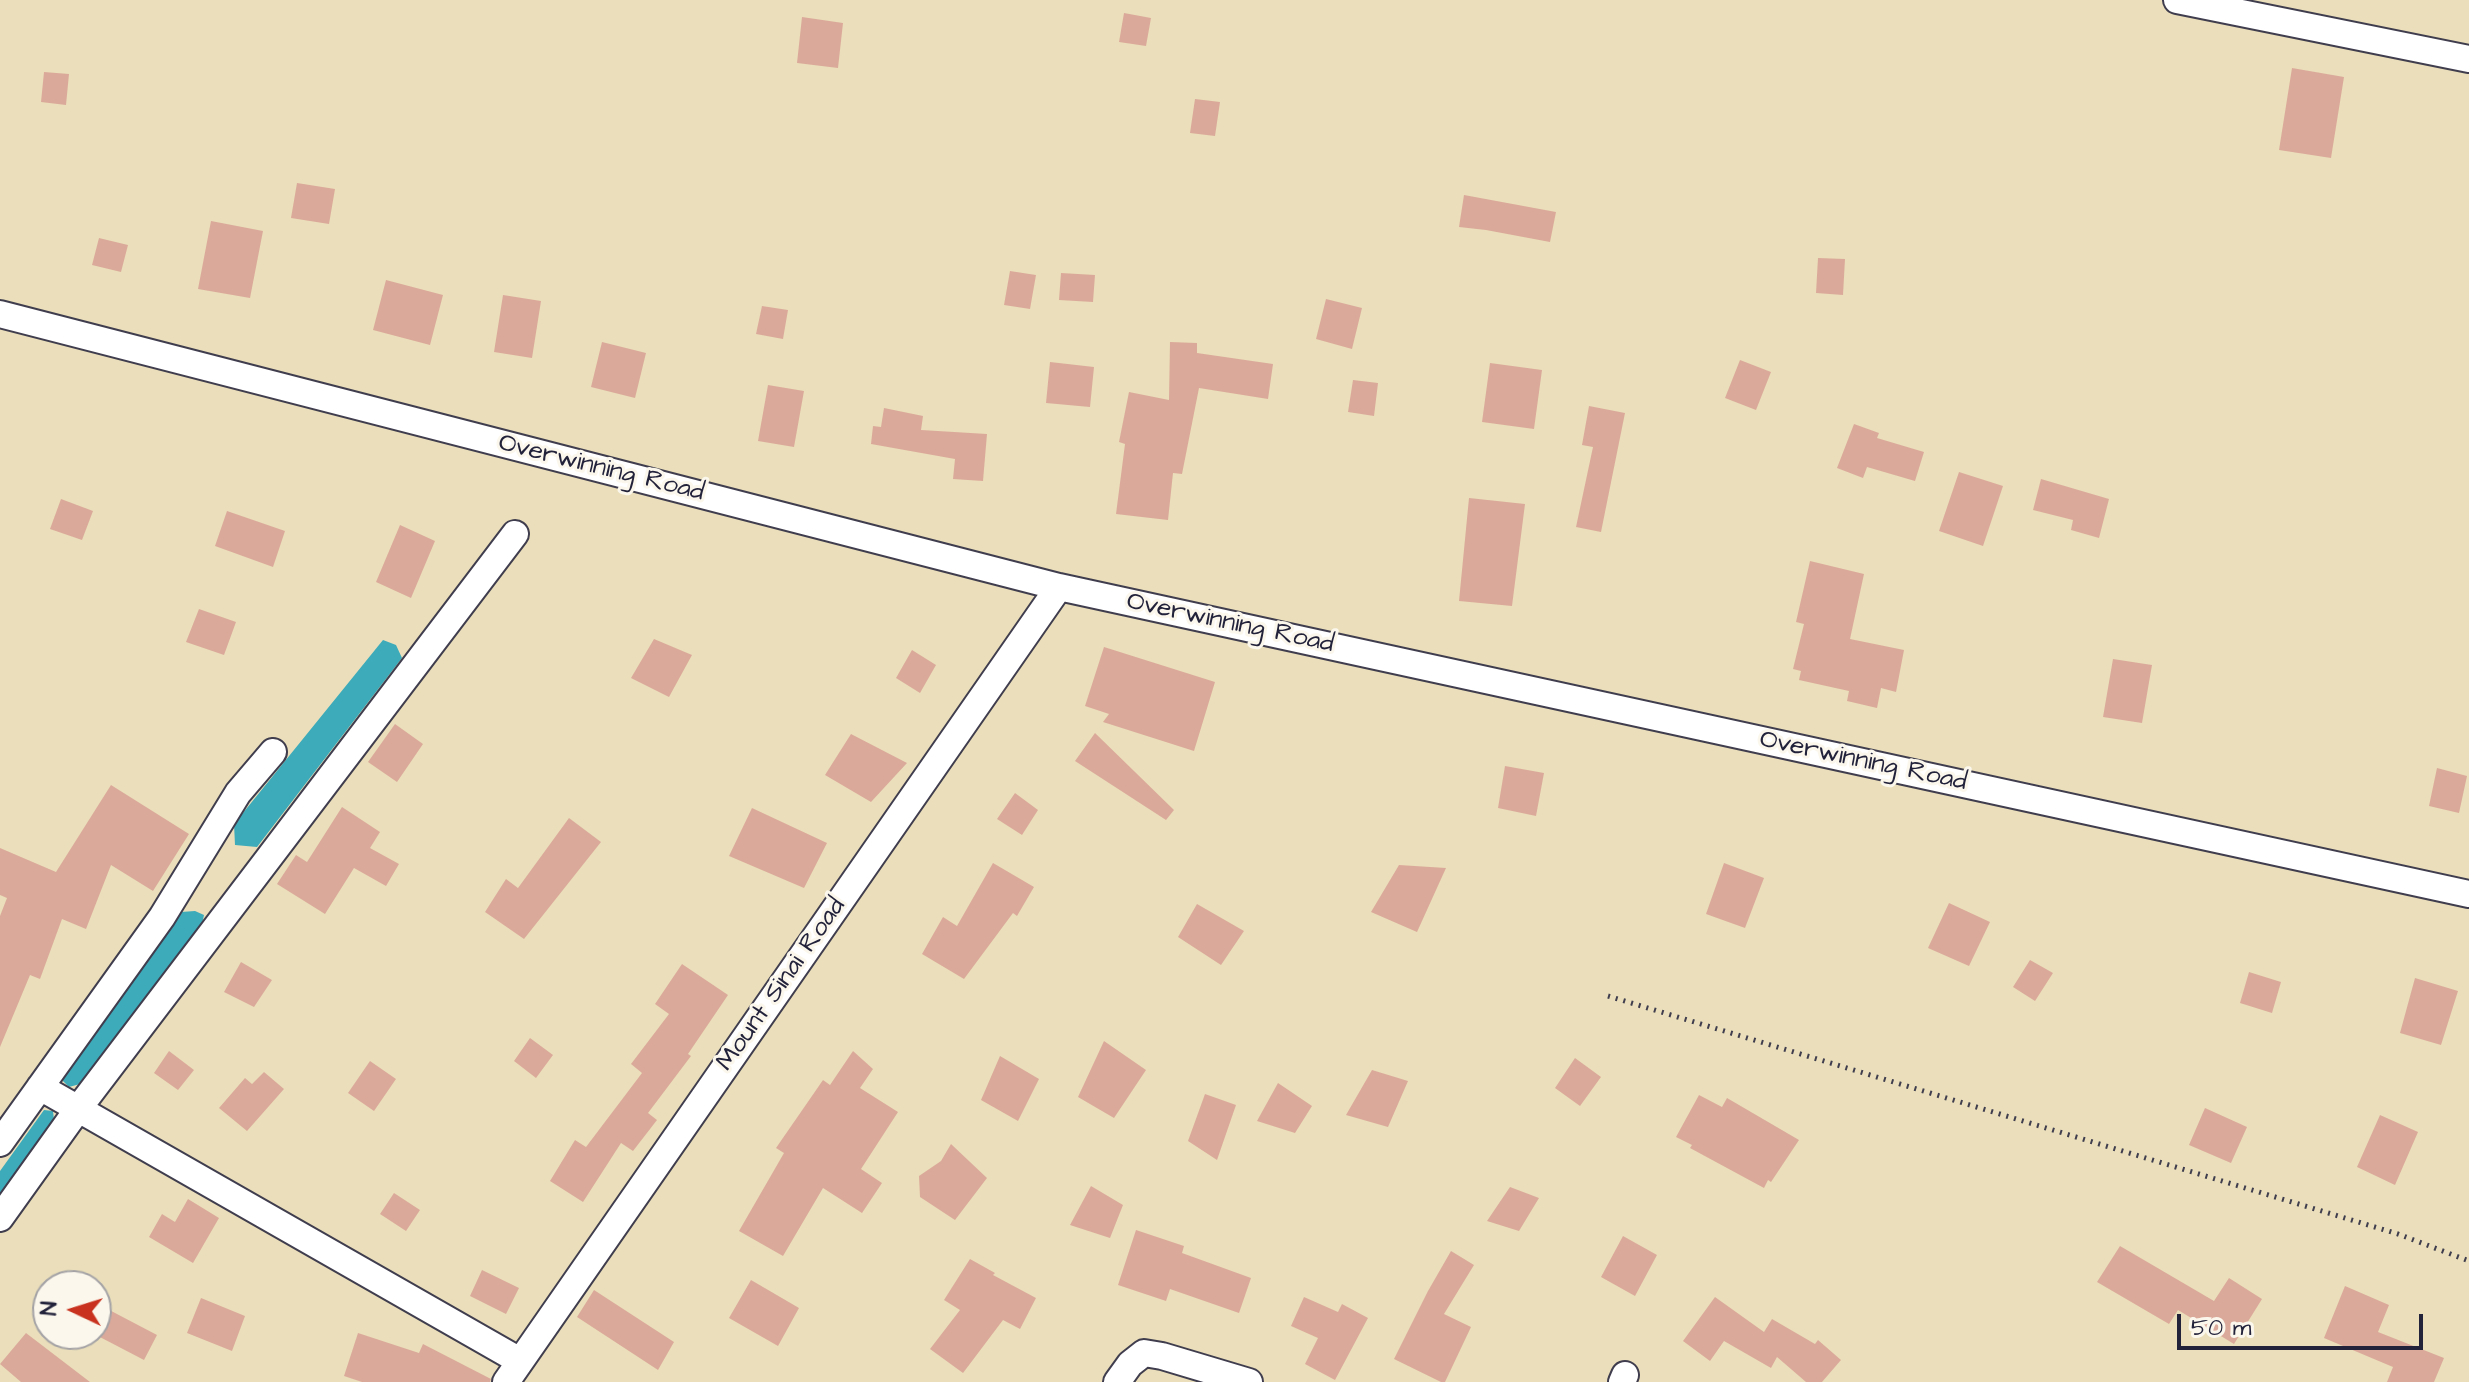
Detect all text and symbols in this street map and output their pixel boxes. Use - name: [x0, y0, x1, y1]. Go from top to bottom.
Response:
- street label: Overwinning Road: [495, 428, 707, 510]
- street label: Overwinning Road: [1124, 587, 1336, 661]
- street label: Overwinning Road: [1757, 725, 1969, 799]
- street label: Mount Sinai Road: [711, 892, 853, 1078]
- north arrow: [32, 1270, 112, 1350]
- scale bar: [2181, 1298, 2427, 1348]
- text: N: [34, 1300, 65, 1316]
- text: 50 m: [2191, 1311, 2251, 1345]

